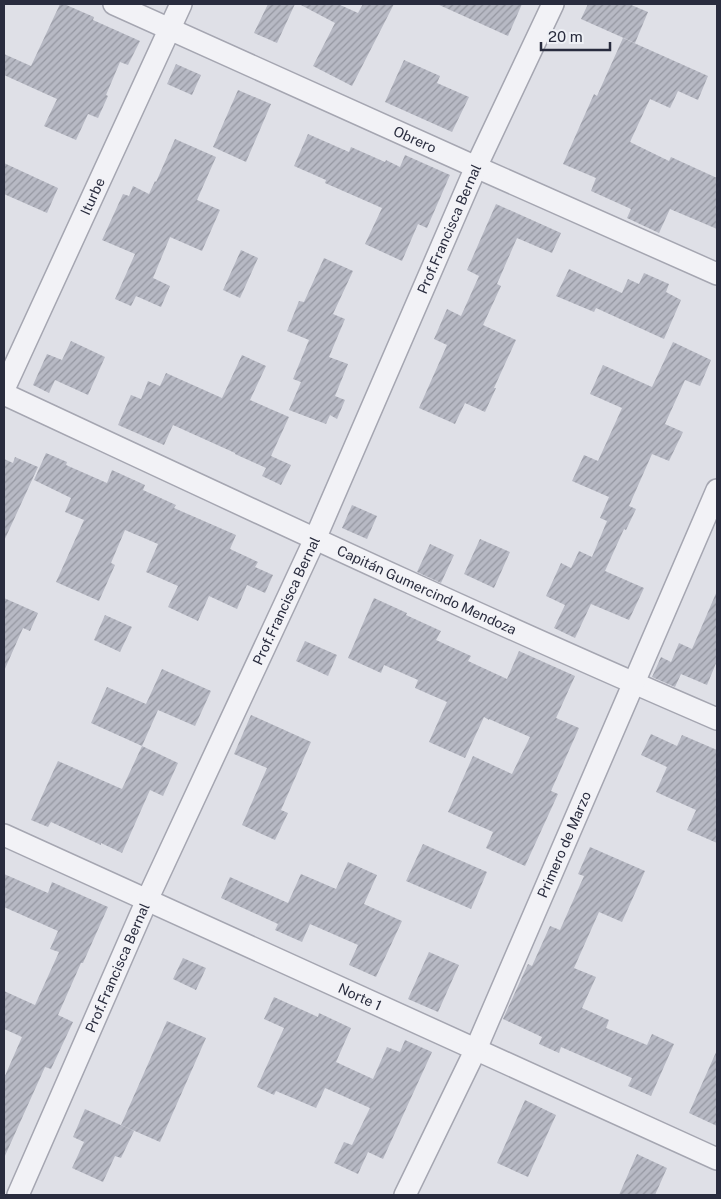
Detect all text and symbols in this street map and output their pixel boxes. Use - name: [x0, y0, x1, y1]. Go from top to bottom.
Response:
- scale bar: [541, 20, 610, 52]
- text: 20 m: [548, 28, 583, 45]
- street label: Obrero: [391, 123, 439, 156]
- street label: Prof.Francisca Bernal: [414, 162, 484, 296]
- street label: Iturbe: [77, 175, 108, 218]
- street label: Prof.Francisca Bernal: [250, 534, 323, 667]
- street label: Capitán Gumercindo Mendoza: [334, 542, 519, 638]
- street label: Primero de Marzo: [534, 789, 594, 900]
- street label: Prof.Francisca Bernal: [82, 901, 153, 1035]
- street label: Norte 1: [336, 980, 384, 1014]

